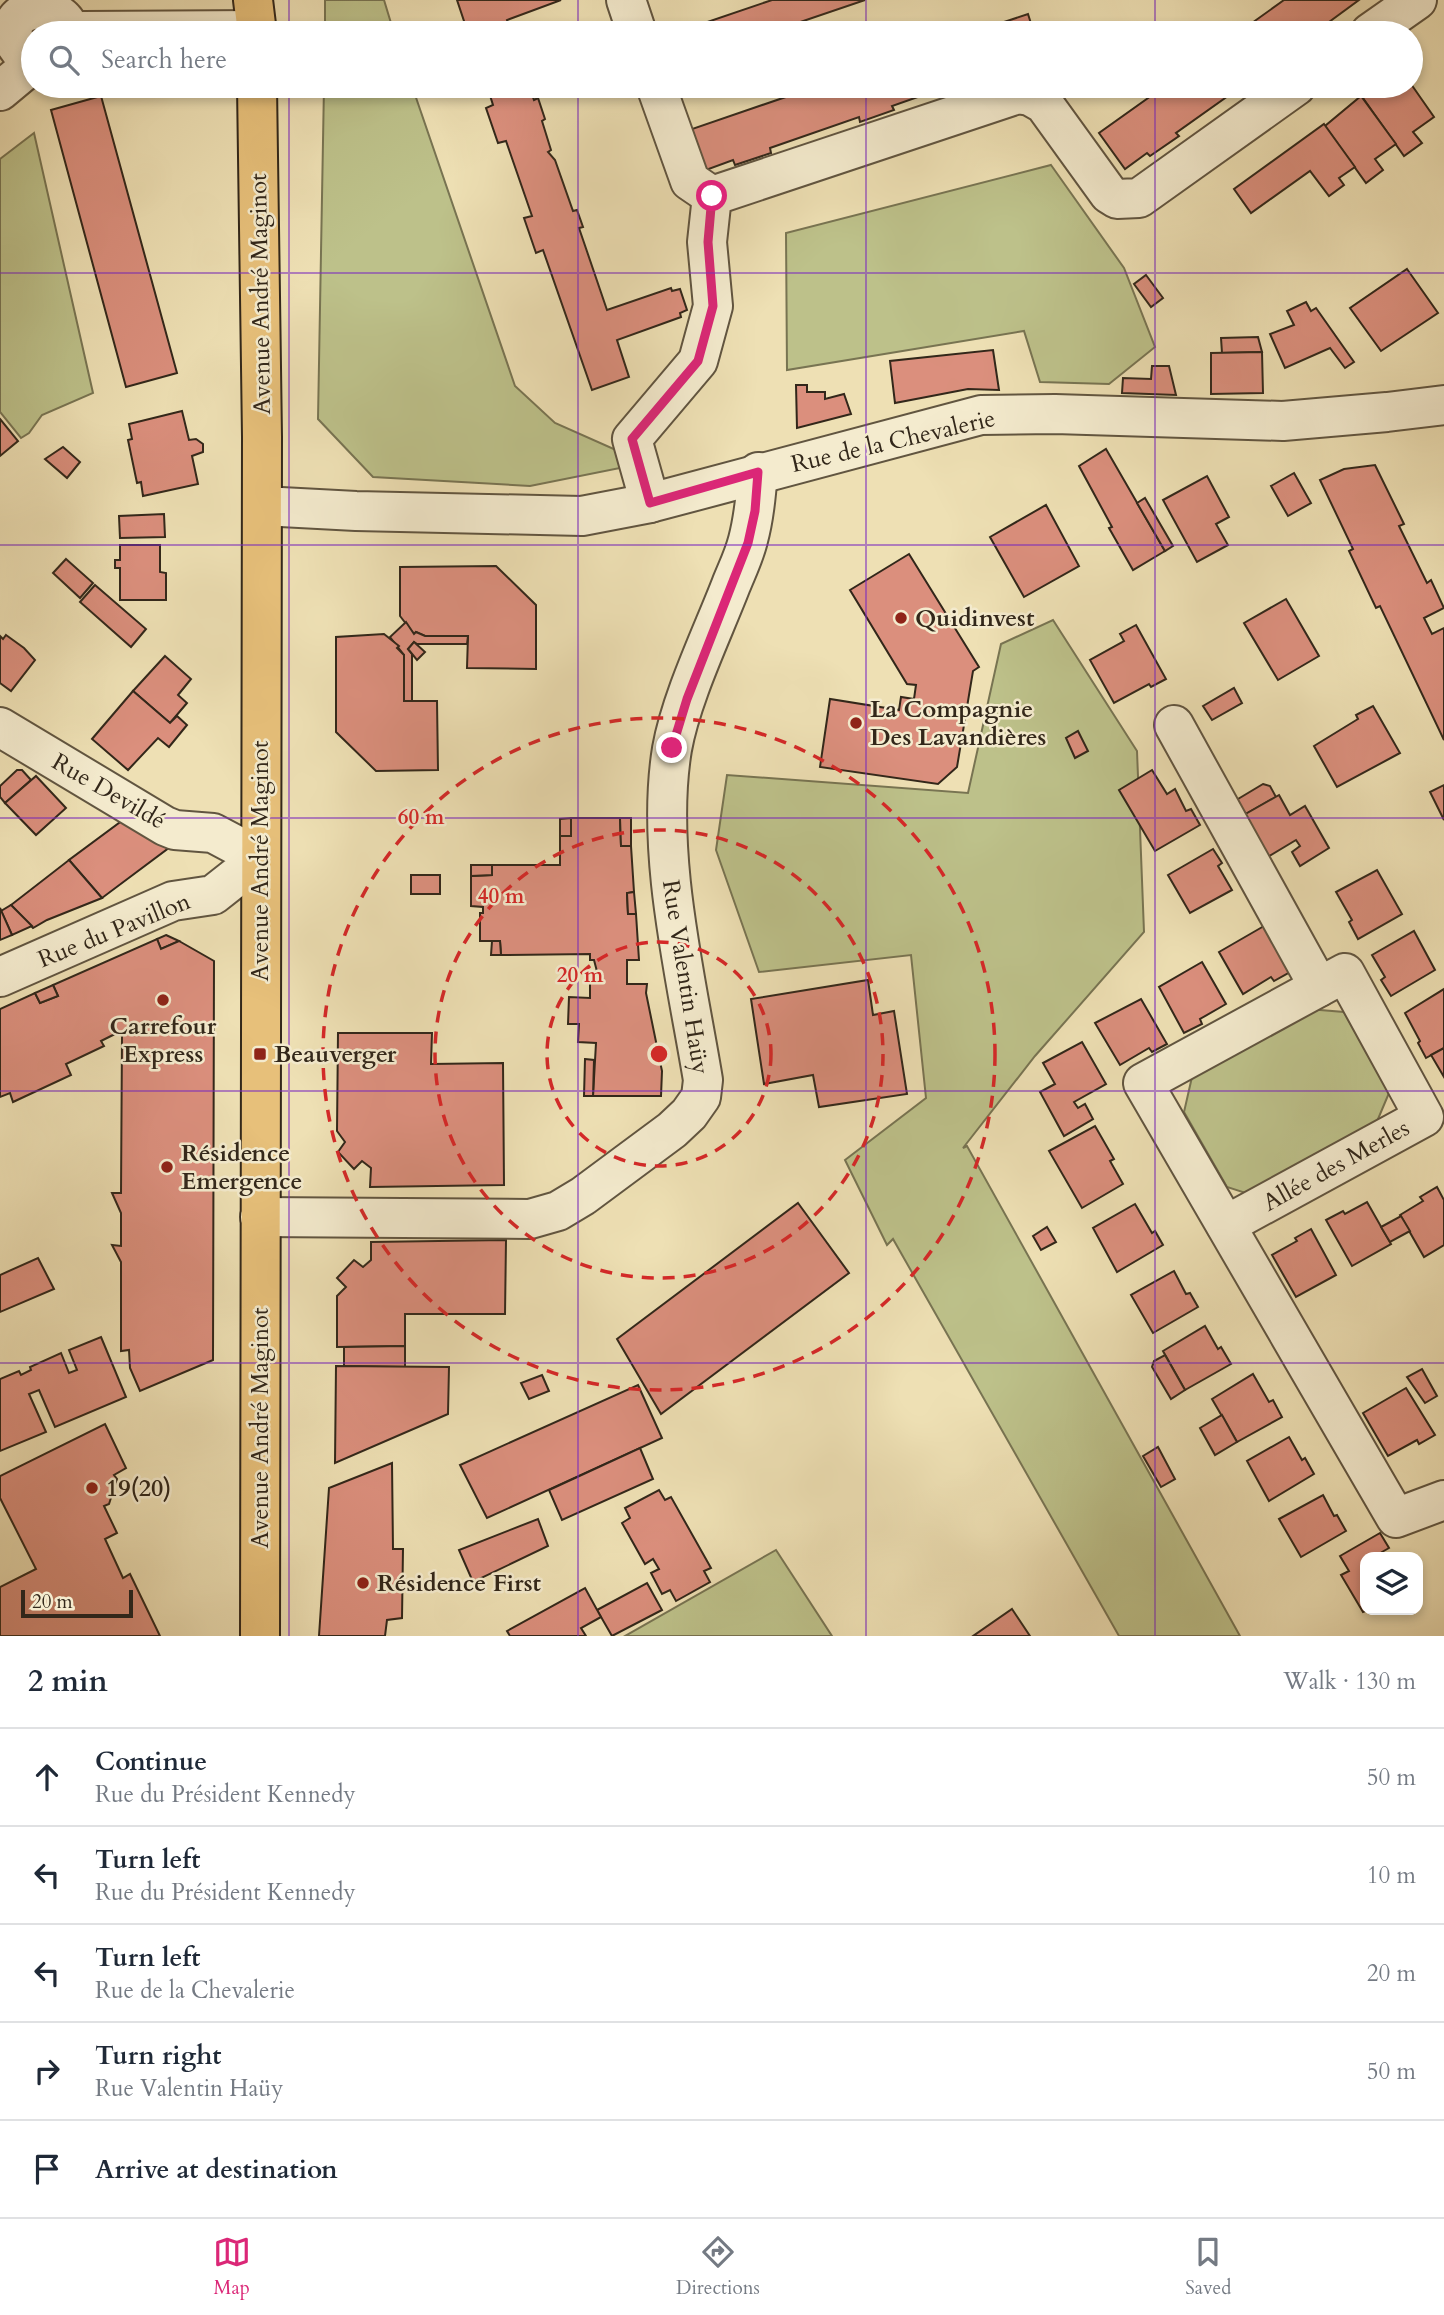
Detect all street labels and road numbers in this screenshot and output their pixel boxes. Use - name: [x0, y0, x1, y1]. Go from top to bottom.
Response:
- street label: Avenue André Maginot: [242, 173, 279, 415]
- street label: Rue de la Chevalerie: [788, 402, 998, 481]
- street label: Avenue André Maginot: [244, 740, 277, 982]
- street label: Rue Devildé: [46, 746, 172, 837]
- street label: Rue Valentin Haüy: [654, 877, 717, 1077]
- street label: Rue du Pavillon: [33, 885, 196, 976]
- street label: Allée des Merles: [1257, 1112, 1416, 1219]
- street label: Avenue André Maginot: [244, 1307, 277, 1549]

